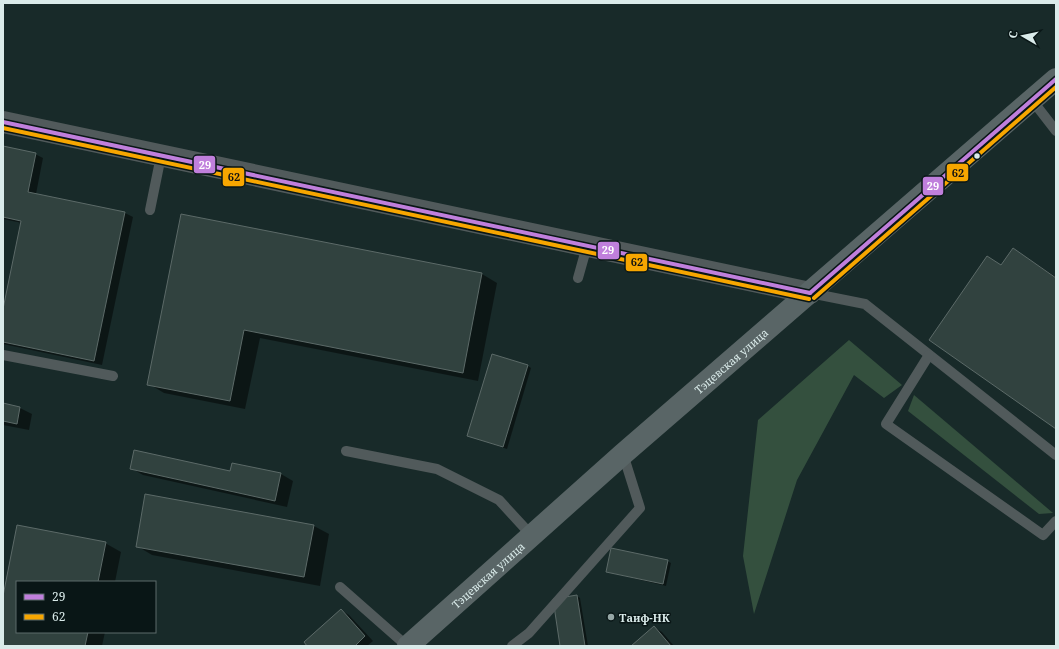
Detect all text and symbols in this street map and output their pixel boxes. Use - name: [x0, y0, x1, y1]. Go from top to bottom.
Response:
- north arrow: [1003, 16, 1043, 56]
- text: С: [1005, 30, 1021, 39]
- unlabelled marker: [972, 151, 982, 161]
- line badge: 29: [193, 155, 216, 174]
- text: 29: [199, 157, 211, 172]
- line badge: 62: [946, 163, 969, 182]
- text: 62: [952, 165, 964, 180]
- line badge: 62: [222, 167, 245, 187]
- text: 62: [228, 169, 240, 184]
- line badge: 29: [922, 176, 944, 196]
- text: 29: [927, 178, 939, 193]
- line badge: 29: [597, 241, 620, 260]
- text: 29: [602, 242, 614, 257]
- line badge: 62: [625, 253, 648, 272]
- text: 62: [631, 254, 643, 269]
- street label: Тэцевская улица: [691, 324, 771, 397]
- street label: Тэцевская улица: [448, 538, 527, 611]
- legend: [16, 581, 156, 633]
- text: 29: [52, 588, 65, 605]
- text: 62: [52, 608, 65, 625]
- place label: Таиф-НК: [619, 610, 671, 625]
- marker: Таиф-НК: [606, 612, 616, 622]

